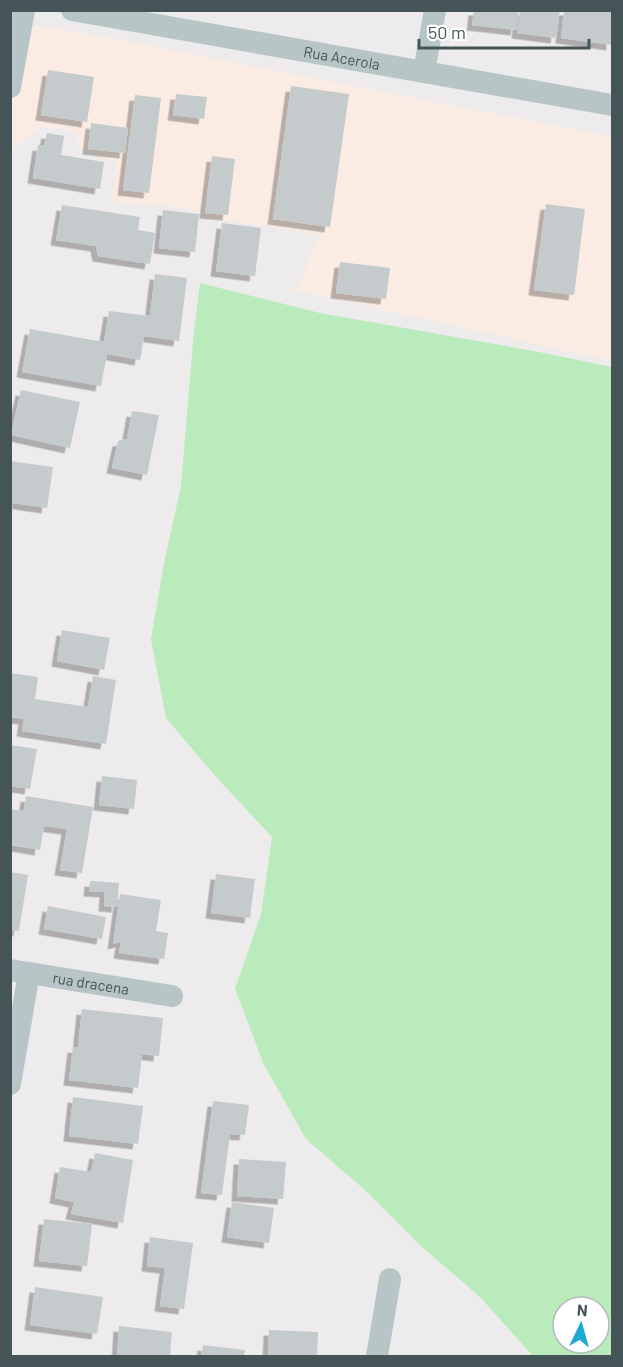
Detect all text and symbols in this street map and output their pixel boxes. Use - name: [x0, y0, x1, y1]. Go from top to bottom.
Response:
- scale bar: [419, 12, 588, 50]
- text: 50 m: [428, 21, 466, 43]
- street label: Rua Acerola: [302, 42, 381, 73]
- street label: rua dracena: [52, 968, 130, 998]
- north arrow: [551, 1295, 611, 1355]
- text: N: [576, 1300, 588, 1319]

